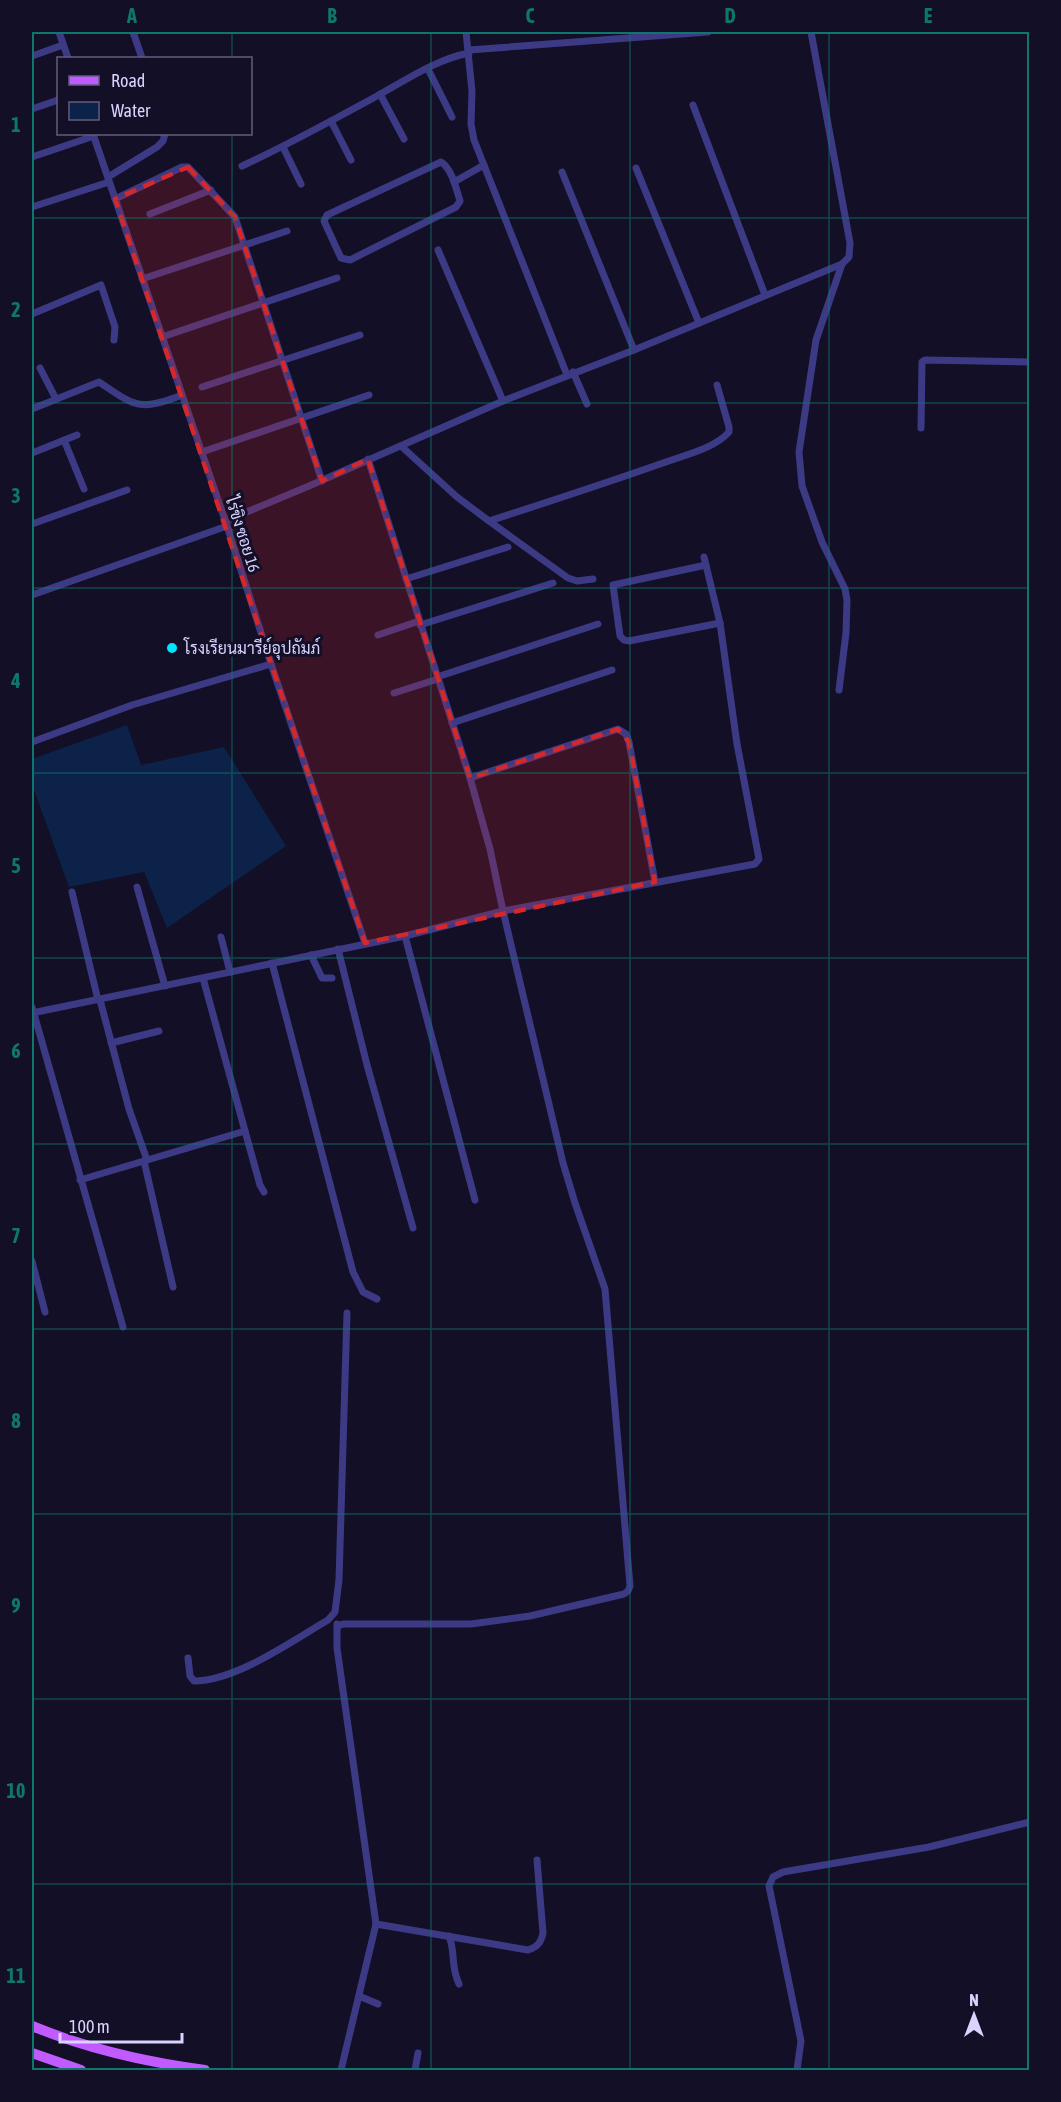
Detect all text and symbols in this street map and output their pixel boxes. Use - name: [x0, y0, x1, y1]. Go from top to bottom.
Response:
- text: A: [126, 4, 137, 27]
- text: B: [327, 4, 337, 27]
- text: C: [526, 4, 535, 27]
- text: D: [724, 4, 736, 27]
- text: E: [924, 4, 933, 27]
- legend: [57, 57, 252, 135]
- text: Road: [111, 70, 145, 91]
- text: Water: [111, 100, 151, 121]
- text: 1: [11, 113, 21, 136]
- text: 2: [11, 298, 21, 321]
- text: 3: [11, 484, 21, 507]
- street label: ไร่ขิง ซอย 16: [222, 491, 266, 574]
- place label: โรงเรียนมารีย์อุปถัมภ์: [183, 636, 320, 660]
- marker: โรงเรียนมารีย์อุปถัมภ์: [165, 641, 179, 655]
- text: 4: [10, 669, 21, 692]
- text: 5: [11, 854, 21, 877]
- text: 6: [11, 1039, 21, 1062]
- text: 7: [11, 1224, 21, 1247]
- text: 8: [11, 1409, 21, 1432]
- text: 9: [11, 1594, 21, 1617]
- text: 10: [7, 1779, 25, 1802]
- text: 11: [7, 1964, 25, 1987]
- north arrow: [944, 1985, 1004, 2045]
- text: N: [969, 1991, 979, 2009]
- scale bar: [60, 2006, 182, 2044]
- text: 100 m: [69, 2016, 110, 2037]

